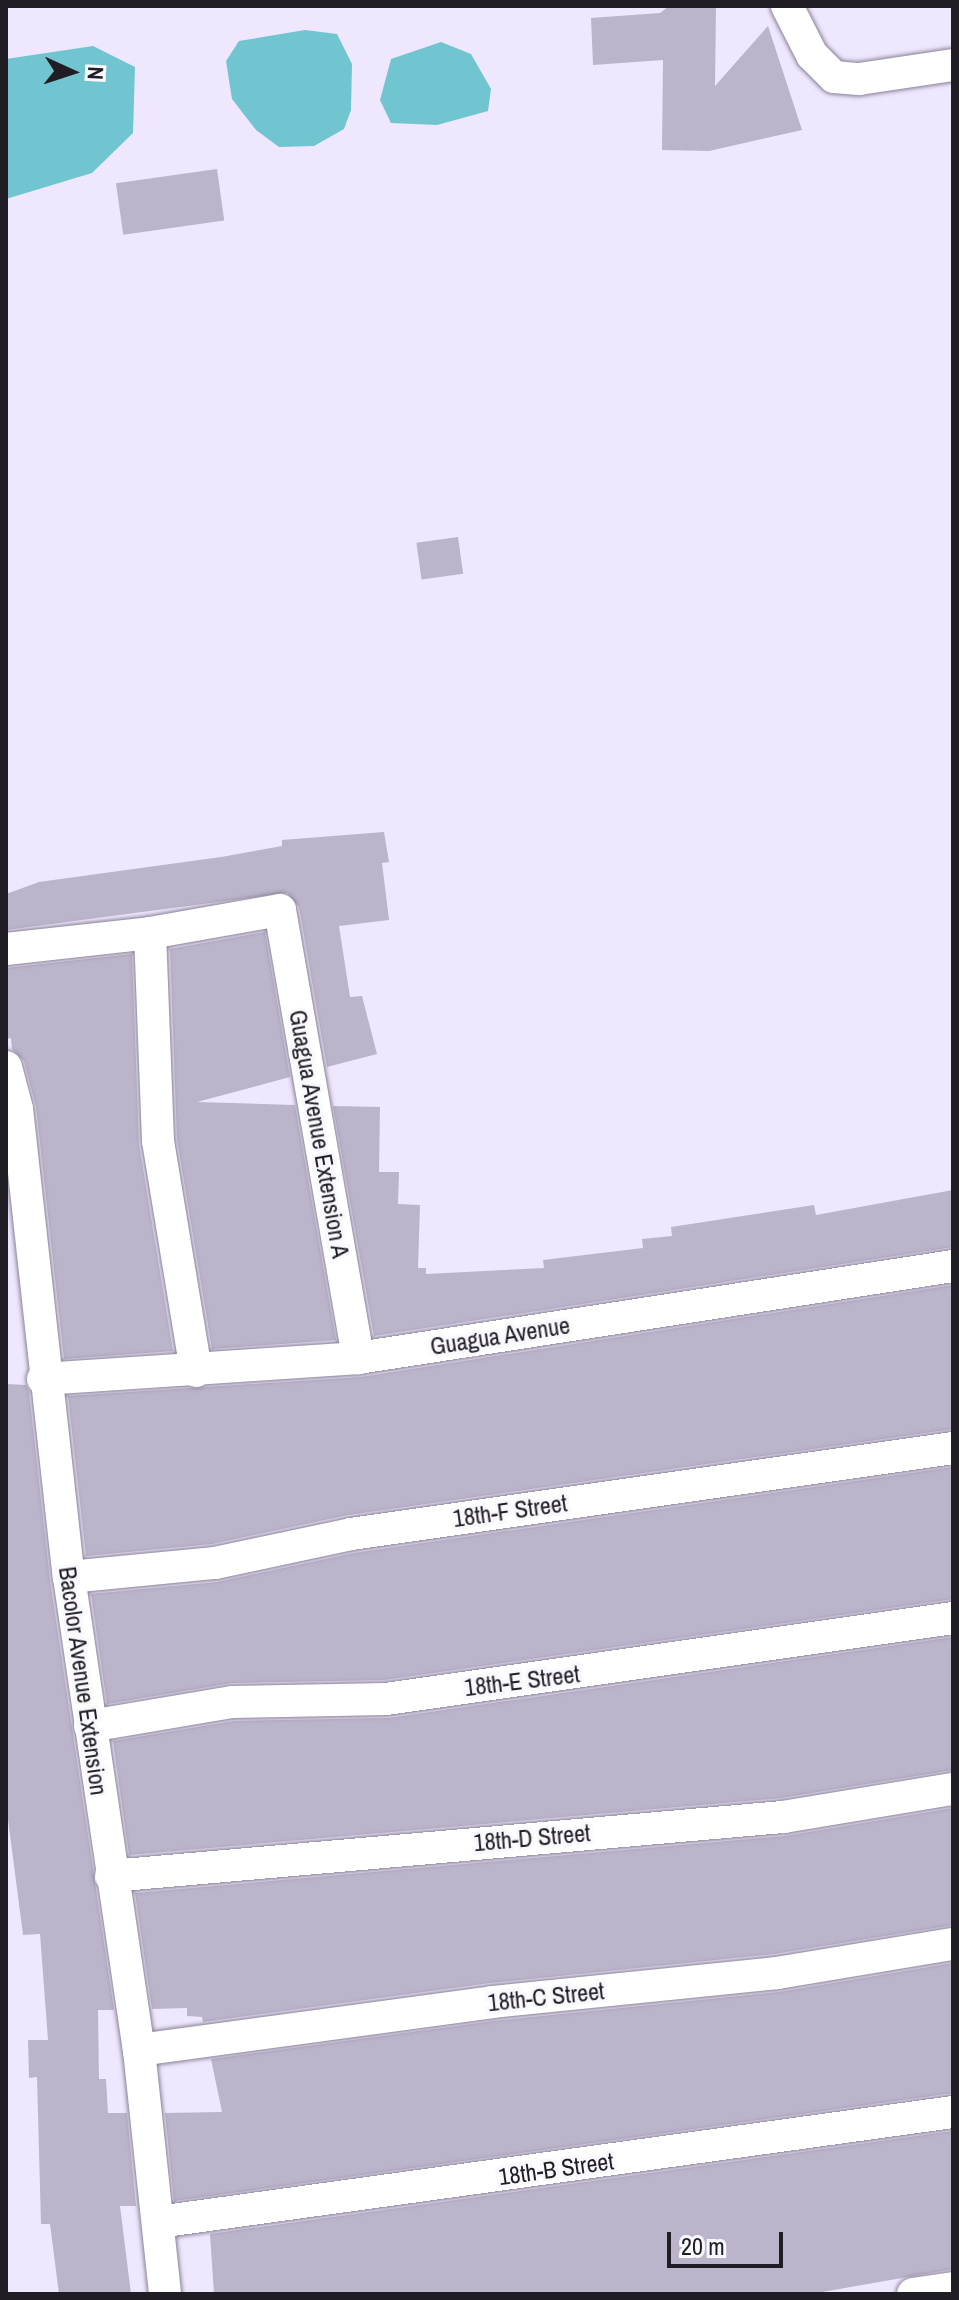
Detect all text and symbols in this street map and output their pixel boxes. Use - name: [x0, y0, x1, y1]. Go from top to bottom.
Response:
- north arrow: [32, 32, 112, 112]
- text: N: [81, 66, 111, 81]
- street label: Guagua Avenue Extension A: [283, 1007, 355, 1261]
- street label: Guagua Avenue: [428, 1311, 572, 1361]
- street label: 18th-F Street: [451, 1489, 569, 1533]
- street label: Bacolor Avenue Extension: [53, 1564, 113, 1798]
- street label: 18th-E Street: [463, 1660, 581, 1702]
- street label: 18th-D Street: [472, 1819, 592, 1857]
- street label: 18th-C Street: [486, 1977, 606, 2017]
- street label: 18th-B Street: [497, 2147, 615, 2191]
- scale bar: [671, 2216, 787, 2266]
- text: 20 m: [681, 2230, 725, 2262]

